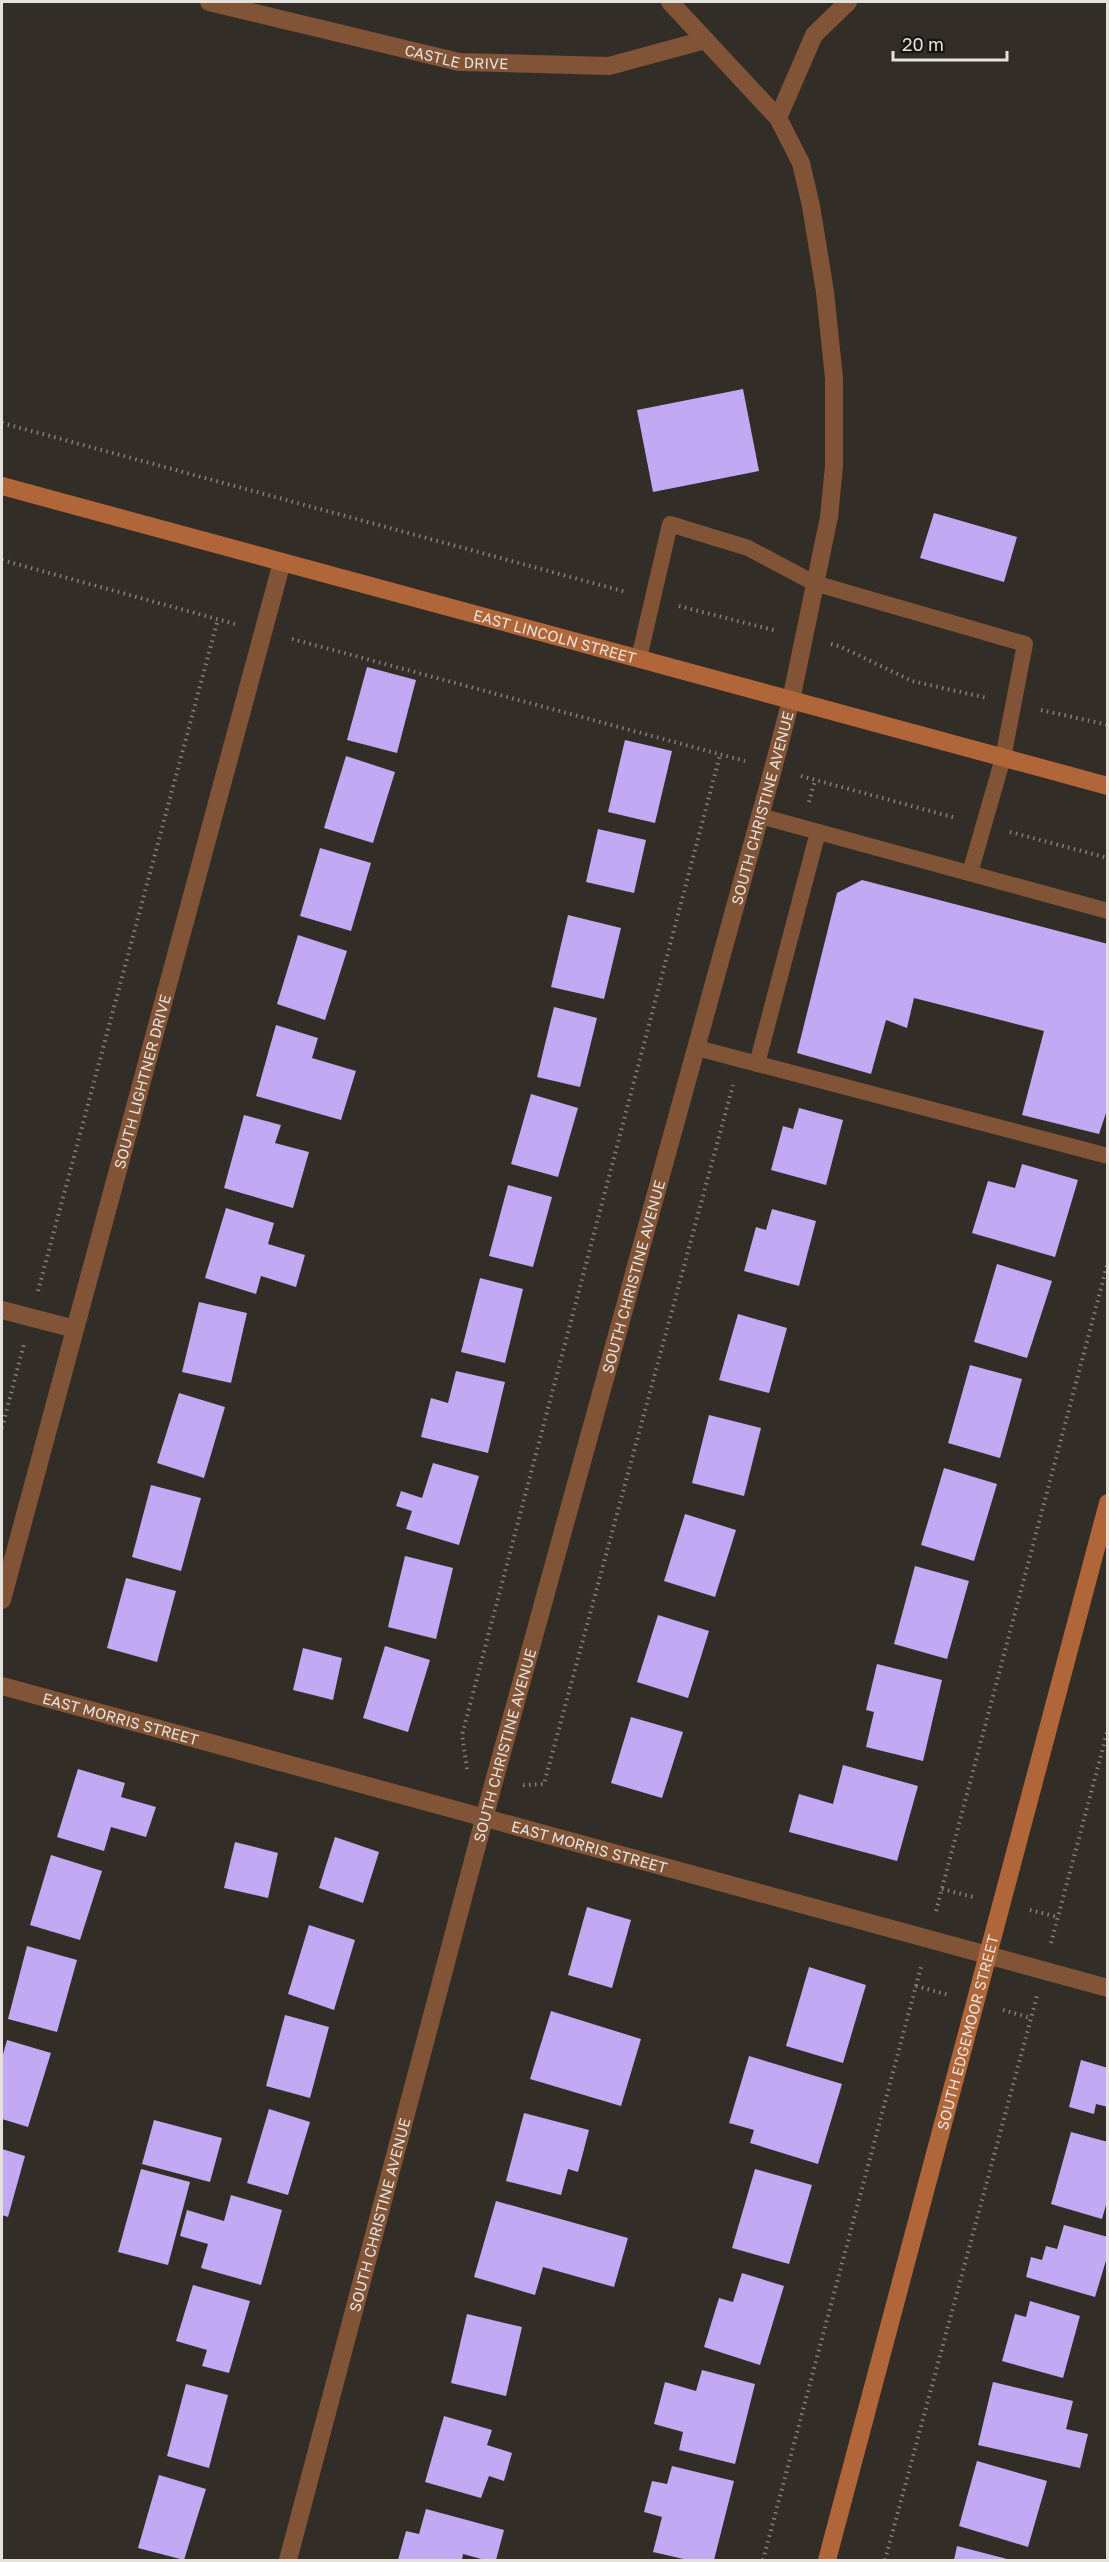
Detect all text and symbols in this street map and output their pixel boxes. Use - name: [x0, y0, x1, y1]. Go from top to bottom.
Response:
- scale bar: [893, 24, 1007, 62]
- text: 20 m: [902, 33, 944, 55]
- street label: CASTLE DRIVE: [403, 40, 508, 72]
- street label: EAST LINCOLN STREET: [472, 605, 638, 667]
- street label: SOUTH CHRISTINE AVENUE: [727, 709, 797, 907]
- street label: SOUTH LIGHTNER DRIVE: [110, 992, 174, 1171]
- street label: SOUTH CHRISTINE AVENUE: [598, 1178, 668, 1375]
- street label: SOUTH CHRISTINE AVENUE: [469, 1646, 539, 1844]
- street label: EAST MORRIS STREET: [41, 1689, 201, 1748]
- street label: EAST MORRIS STREET: [510, 1817, 669, 1876]
- street label: SOUTH EDGEMOOR STREET: [933, 1933, 1002, 2132]
- street label: SOUTH CHRISTINE AVENUE: [345, 2116, 414, 2314]

